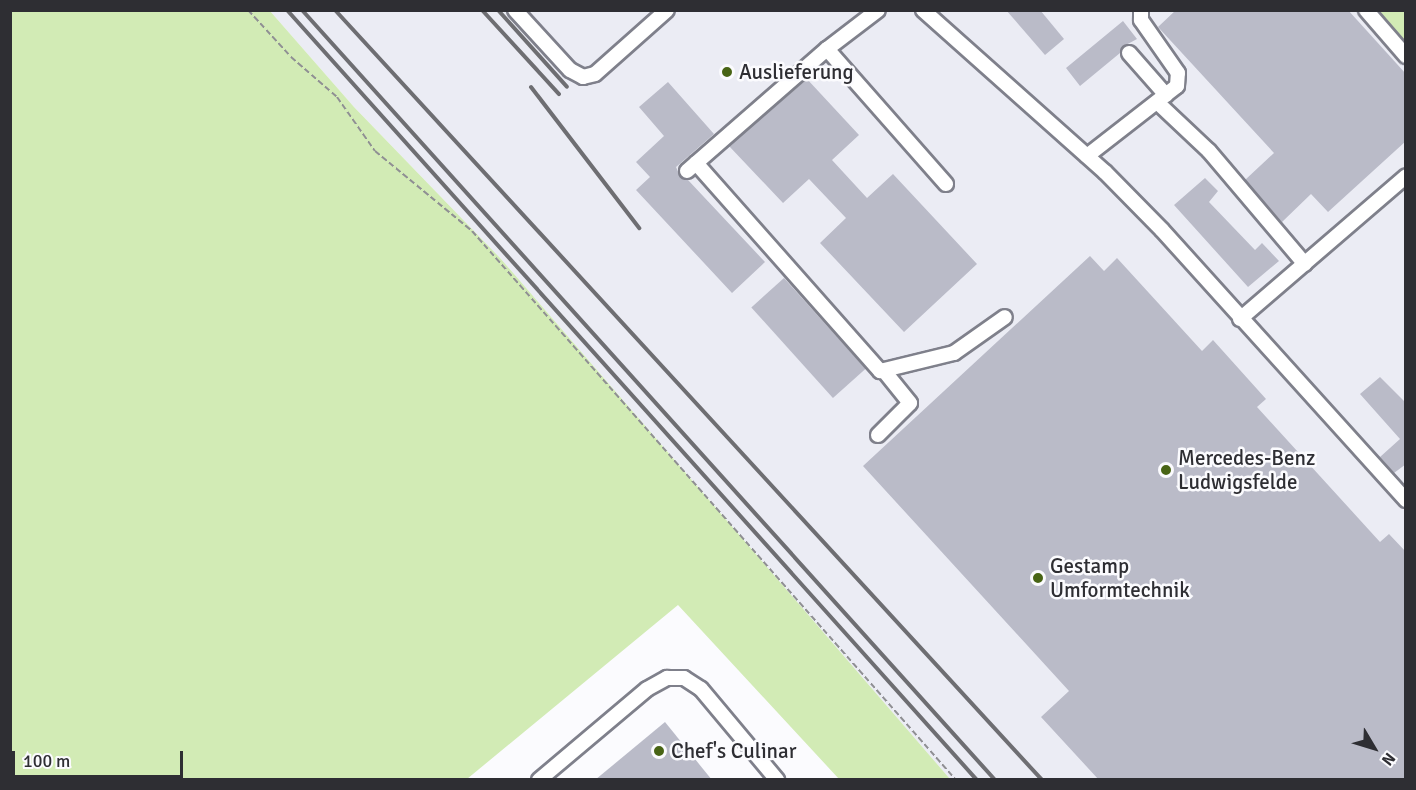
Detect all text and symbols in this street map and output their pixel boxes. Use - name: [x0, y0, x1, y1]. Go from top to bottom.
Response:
- place label: Auslieferung: [739, 59, 854, 85]
- marker: Auslieferung: [720, 65, 734, 79]
- place label: Mercedes-Benz Ludwigsfelde: [1178, 445, 1315, 495]
- marker: Mercedes-Benz Ludwigsfelde: [1159, 463, 1173, 477]
- place label: Gestamp Umformtechnik: [1050, 553, 1190, 603]
- marker: Gestamp Umformtechnik: [1031, 571, 1045, 585]
- north arrow: [1344, 718, 1404, 778]
- place label: Chef's Culinar: [671, 738, 796, 764]
- scale bar: [15, 739, 186, 777]
- marker: Chef's Culinar: [652, 744, 666, 758]
- text: N: [1377, 749, 1399, 770]
- text: 100 m: [23, 750, 70, 772]

